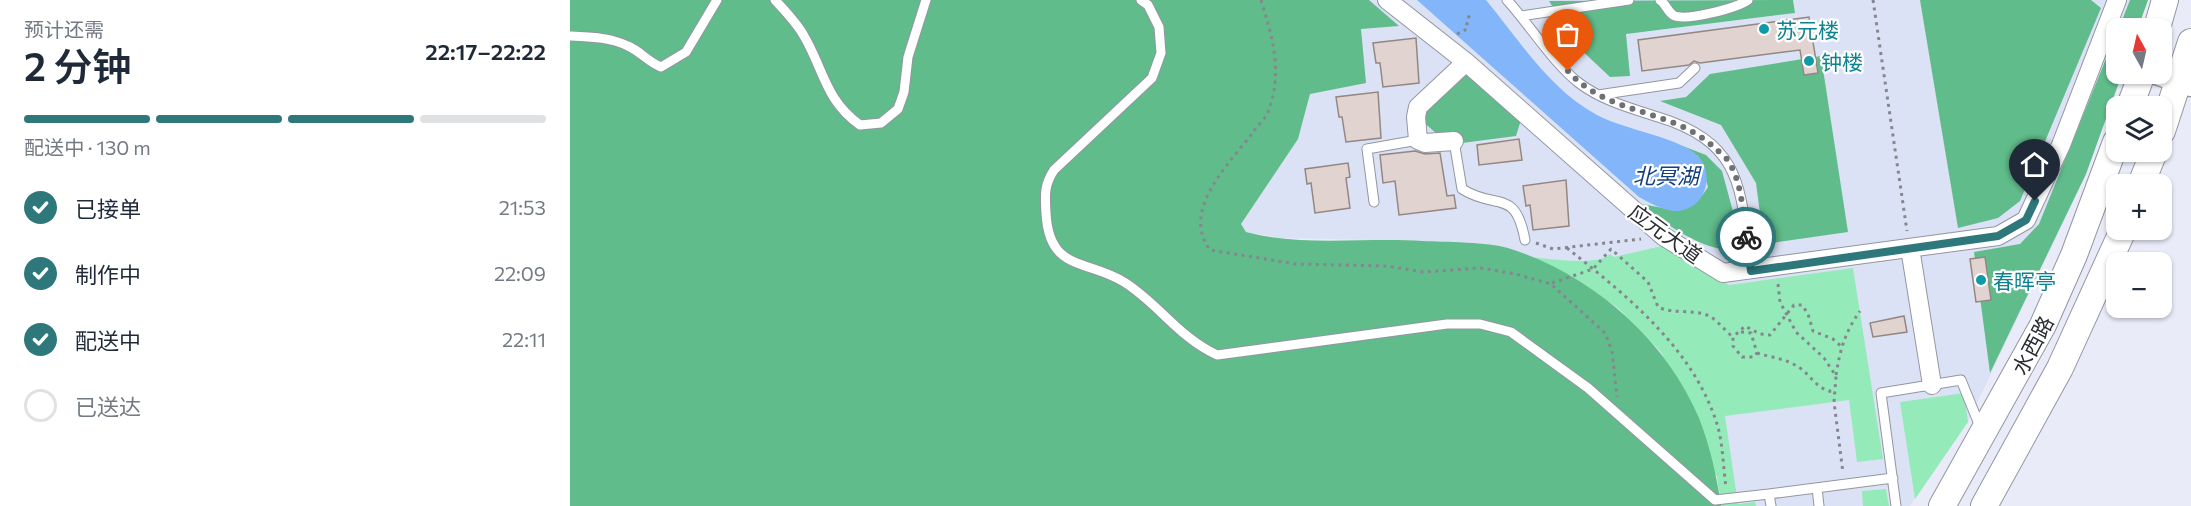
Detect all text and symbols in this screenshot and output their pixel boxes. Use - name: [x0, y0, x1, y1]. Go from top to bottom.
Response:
- pin: [1542, 9, 1593, 71]
- text: 预计还需: [24, 17, 104, 41]
- place label: 苏元楼: [1776, 17, 1839, 42]
- icon: bag: [1551, 18, 1584, 51]
- north arrow: [2106, 18, 2172, 84]
- map controls: [2106, 18, 2172, 318]
- marker: 苏元楼: [1757, 22, 1771, 36]
- text: 22:17–22:22: [425, 38, 546, 65]
- text: 2 分钟: [24, 41, 131, 89]
- place label: 钟楼: [1821, 49, 1863, 74]
- marker: 钟楼: [1802, 54, 1816, 68]
- button: layers: [2106, 96, 2172, 162]
- text: 配送中 · 130 m: [24, 135, 151, 159]
- pin: [2009, 139, 2060, 201]
- icon: home: [2018, 148, 2051, 181]
- water label: 北冥湖: [1633, 162, 1702, 189]
- button: +: [2106, 174, 2172, 240]
- icon: check: [24, 191, 57, 224]
- text: 已接单: [75, 195, 141, 222]
- text: 21:53: [499, 195, 546, 219]
- street label: 应元大道: [1625, 198, 1707, 268]
- courier: [1716, 207, 1776, 267]
- icon: bike: [1730, 221, 1763, 254]
- button: −: [2106, 252, 2172, 318]
- icon: check: [24, 257, 57, 290]
- text: 制作中: [75, 261, 141, 288]
- text: 22:09: [494, 261, 546, 285]
- place label: 春晖亭: [1993, 268, 2056, 293]
- marker: 春晖亭: [1974, 273, 1988, 287]
- street label: 水西路: [2006, 311, 2058, 379]
- icon: check: [24, 323, 57, 356]
- text: 配送中: [75, 327, 141, 354]
- text: 22:11: [502, 327, 546, 351]
- text: 已送达: [75, 393, 141, 420]

